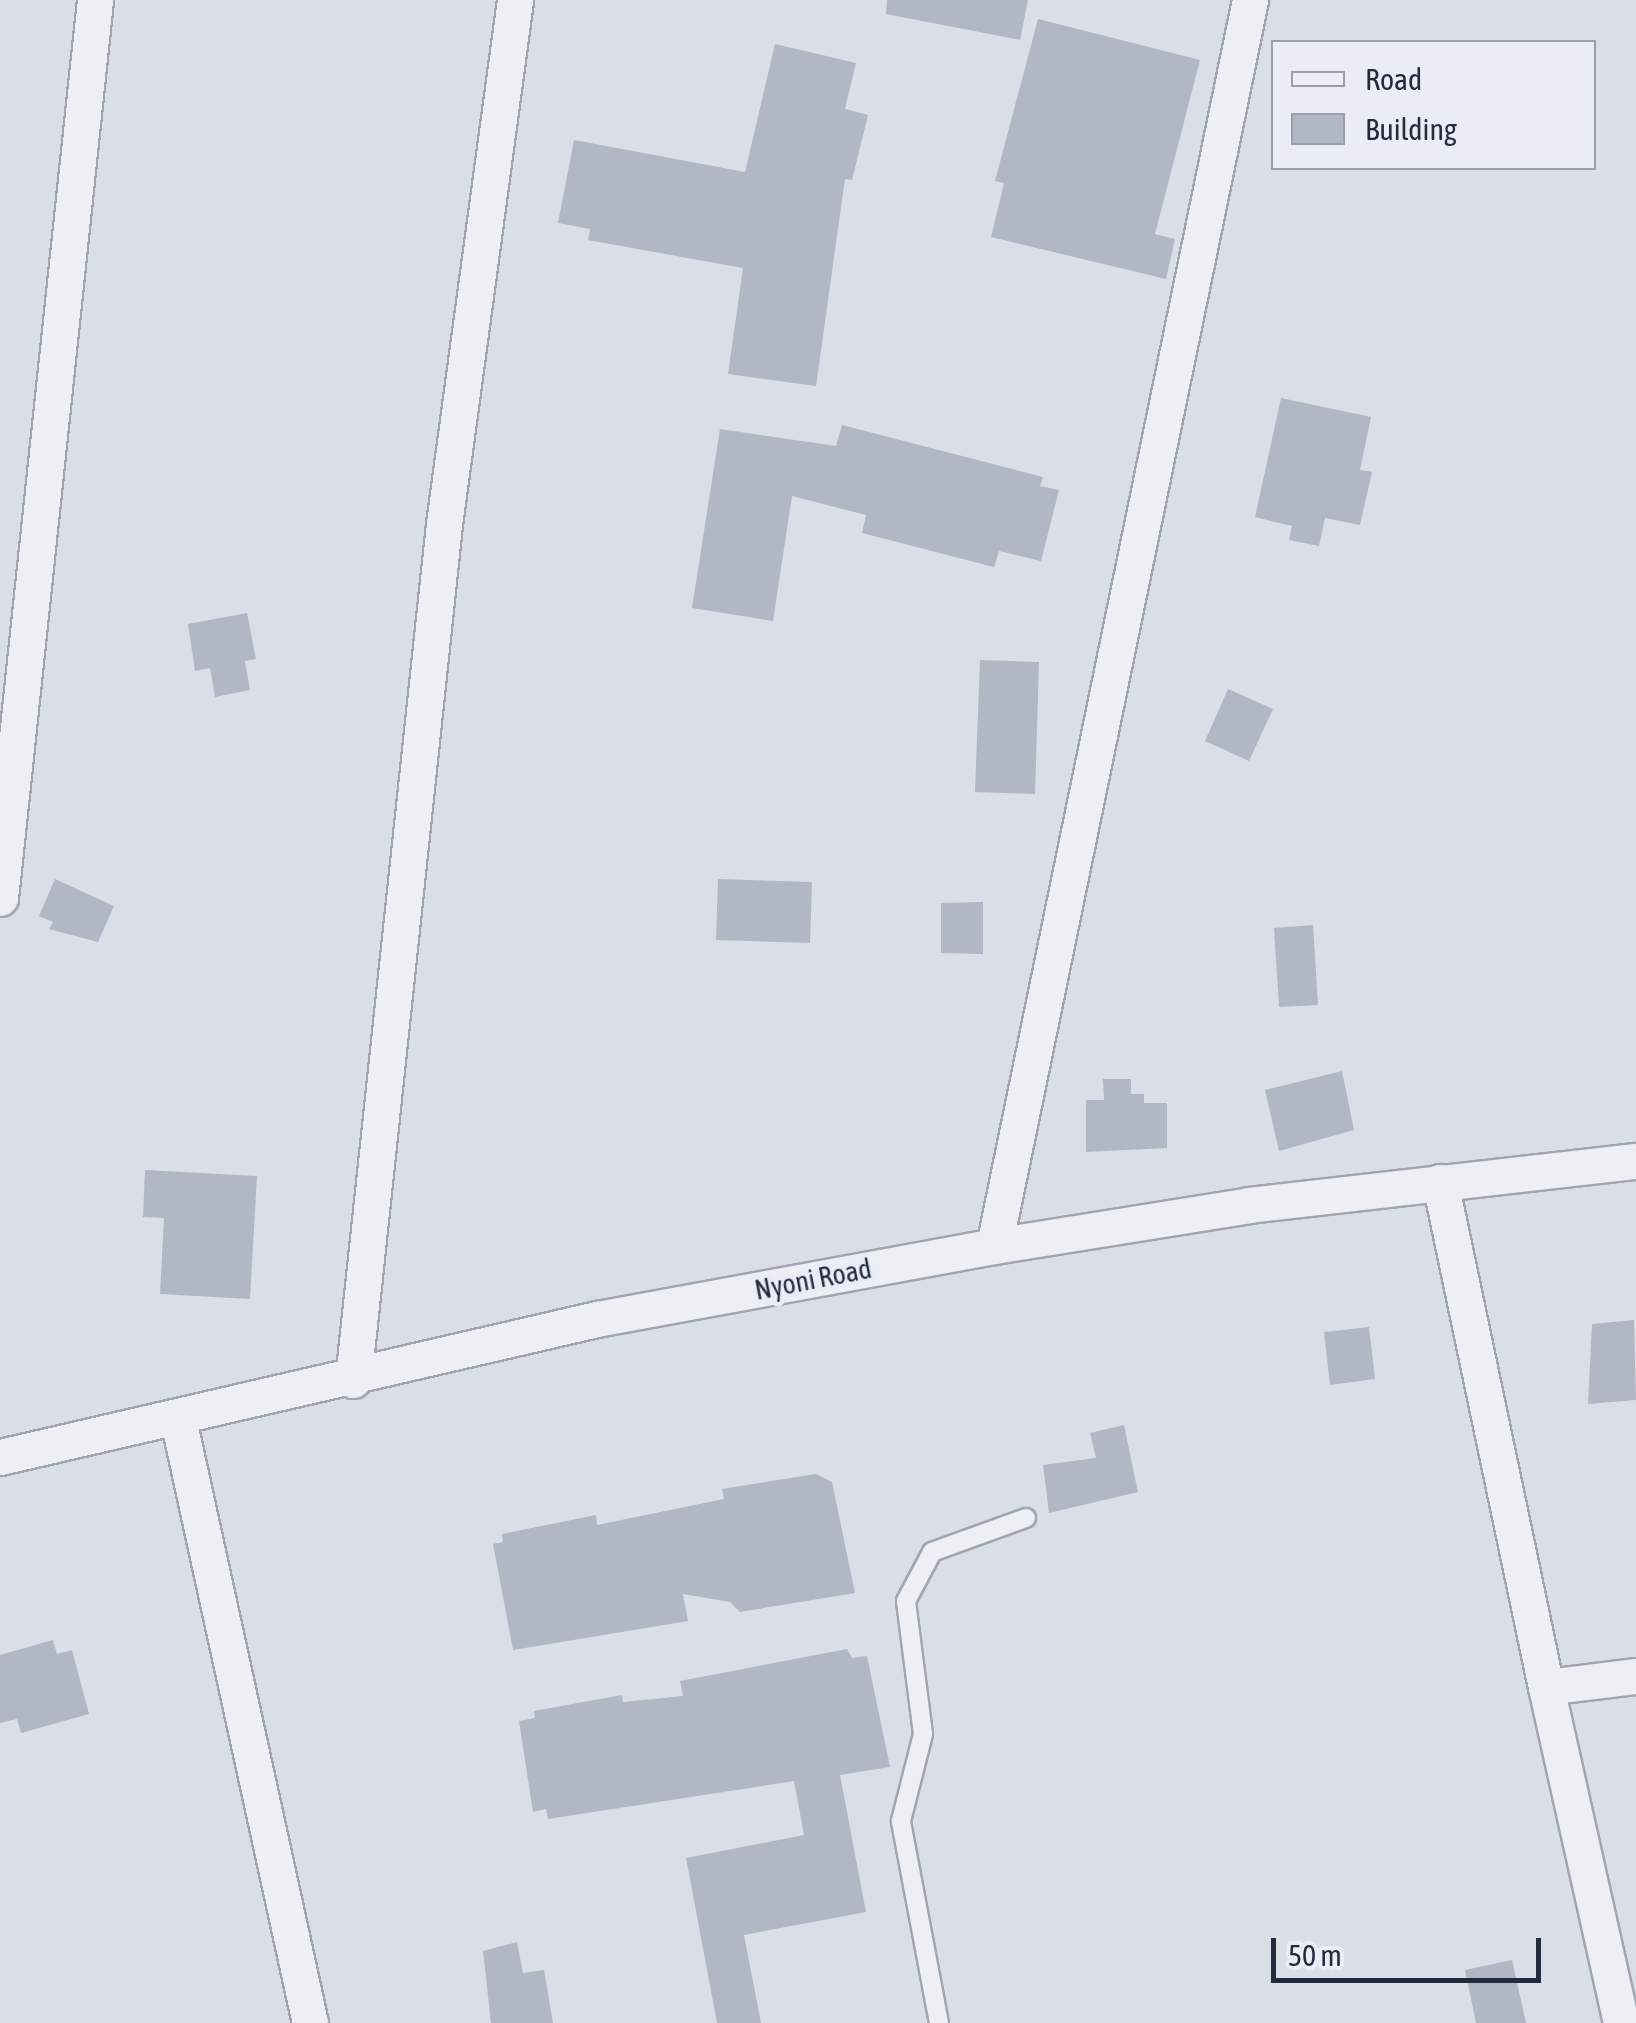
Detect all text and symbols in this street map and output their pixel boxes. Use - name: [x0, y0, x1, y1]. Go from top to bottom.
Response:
- legend: [1271, 40, 1596, 170]
- text: Road: [1365, 62, 1422, 96]
- text: Building: [1365, 112, 1457, 146]
- street label: Nyoni Road: [752, 1251, 874, 1307]
- scale bar: [1276, 1918, 1546, 1980]
- text: 50 m: [1288, 1938, 1342, 1972]

